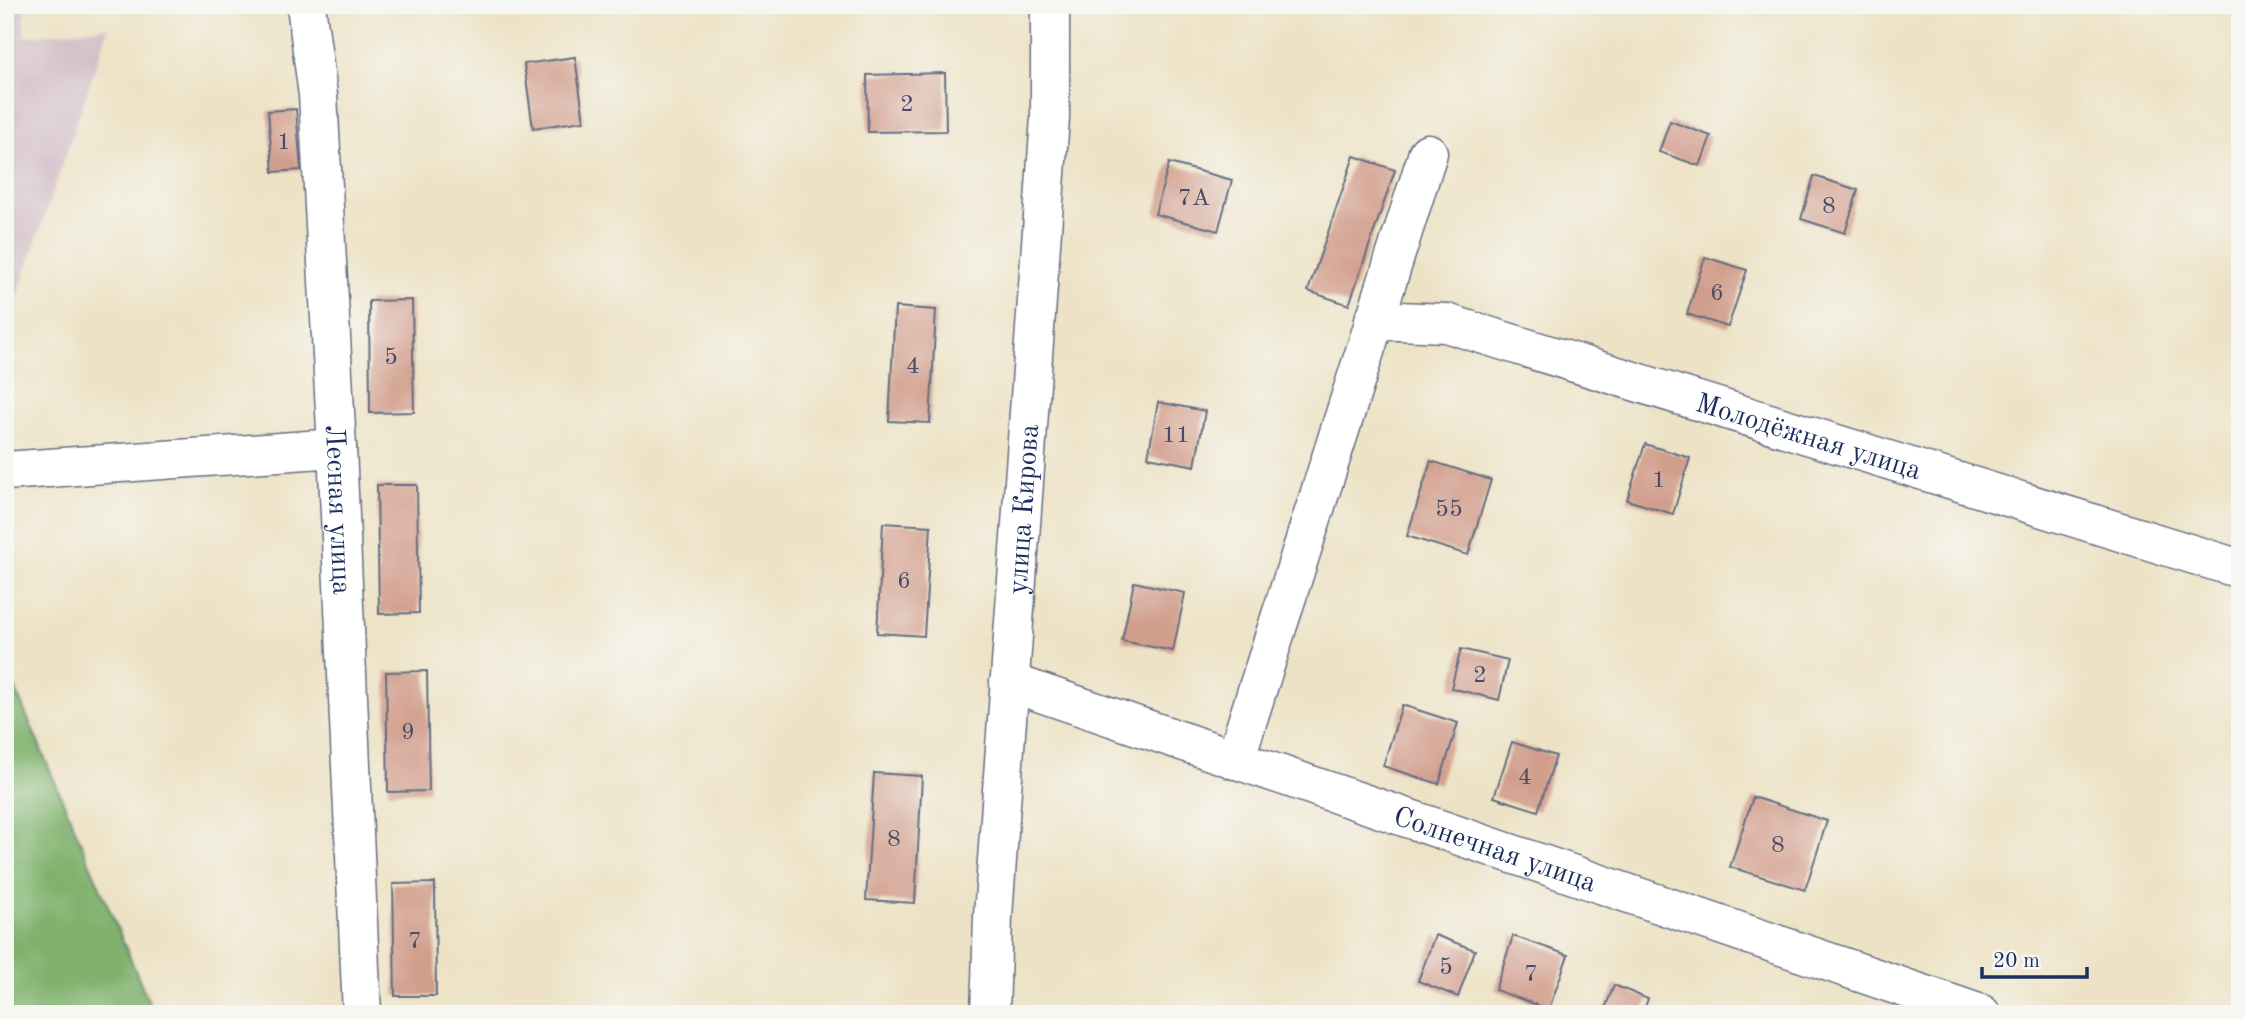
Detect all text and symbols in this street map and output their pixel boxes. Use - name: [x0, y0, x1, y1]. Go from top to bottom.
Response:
- house number: 2: [900, 93, 914, 117]
- house number: 1: [277, 131, 291, 155]
- house number: 7А: [1178, 187, 1210, 211]
- house number: 8: [1822, 195, 1836, 219]
- house number: 6: [1710, 282, 1724, 306]
- house number: 5: [384, 346, 398, 370]
- house number: 4: [906, 355, 920, 379]
- street label: Молодёжная улица: [1692, 390, 1924, 486]
- street label: улица Кирова: [1005, 423, 1045, 595]
- street label: Лесная улица: [319, 424, 354, 596]
- house number: 11: [1162, 424, 1190, 448]
- house number: 1: [1652, 469, 1666, 493]
- house number: 55: [1435, 498, 1463, 522]
- house number: 6: [897, 570, 911, 594]
- house number: 2: [1473, 664, 1487, 688]
- house number: 9: [401, 721, 415, 745]
- house number: 4: [1518, 766, 1532, 790]
- street label: Солнечная улица: [1389, 803, 1600, 899]
- house number: 8: [887, 828, 901, 852]
- house number: 8: [1771, 834, 1785, 858]
- house number: 7: [408, 930, 422, 954]
- scale bar: [1982, 935, 2088, 979]
- text: 20 m: [1993, 951, 2040, 972]
- house number: 5: [1439, 956, 1453, 980]
- house number: 7: [1524, 963, 1538, 987]

